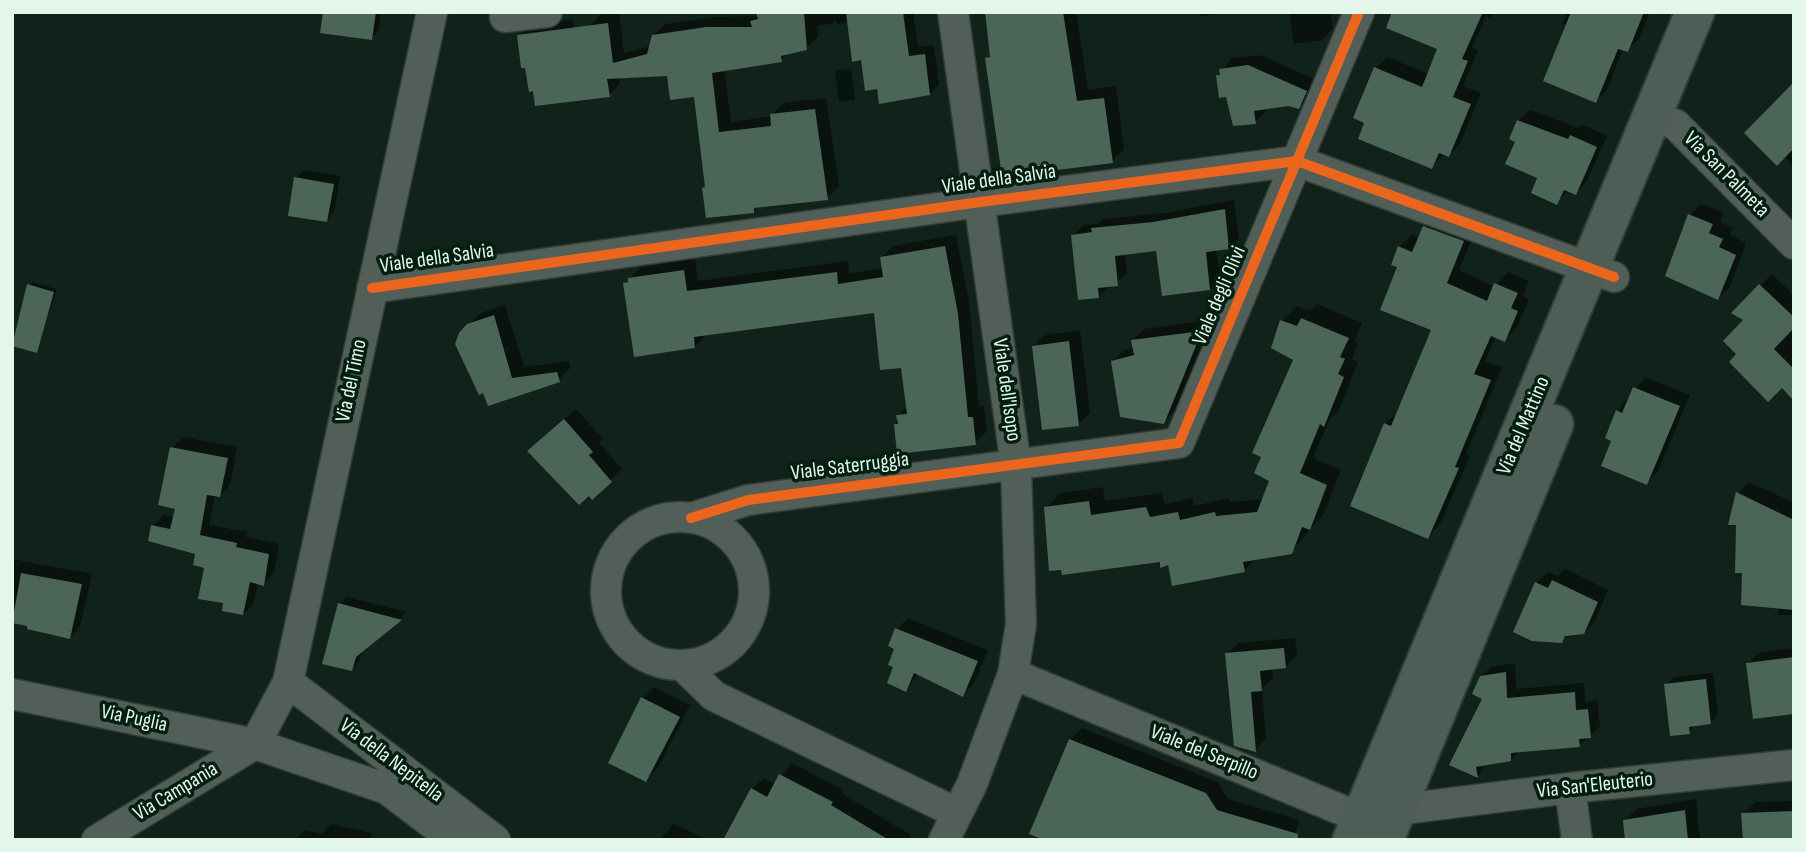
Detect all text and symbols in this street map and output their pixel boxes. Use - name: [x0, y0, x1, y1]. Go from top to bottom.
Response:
- street label: Via San Palmeta: [1678, 127, 1774, 223]
- street label: Viale della Salvia: [940, 160, 1058, 200]
- street label: Viale della Salvia: [378, 239, 496, 279]
- street label: Viale degli Olivi: [1188, 243, 1252, 349]
- street label: Via del Timo: [331, 337, 373, 425]
- street label: Viale dell'Isopo: [986, 337, 1026, 443]
- street label: Via del Mattino: [1492, 373, 1556, 479]
- street label: Viale Saterruggia: [790, 447, 910, 487]
- street label: Via Puglia: [99, 700, 169, 738]
- street label: Via della Nepitella: [334, 714, 448, 808]
- street label: Viale del Serpillo: [1146, 720, 1262, 786]
- street label: Via Campania: [129, 757, 223, 827]
- street label: Via San'Eleuterio: [1536, 767, 1654, 805]

